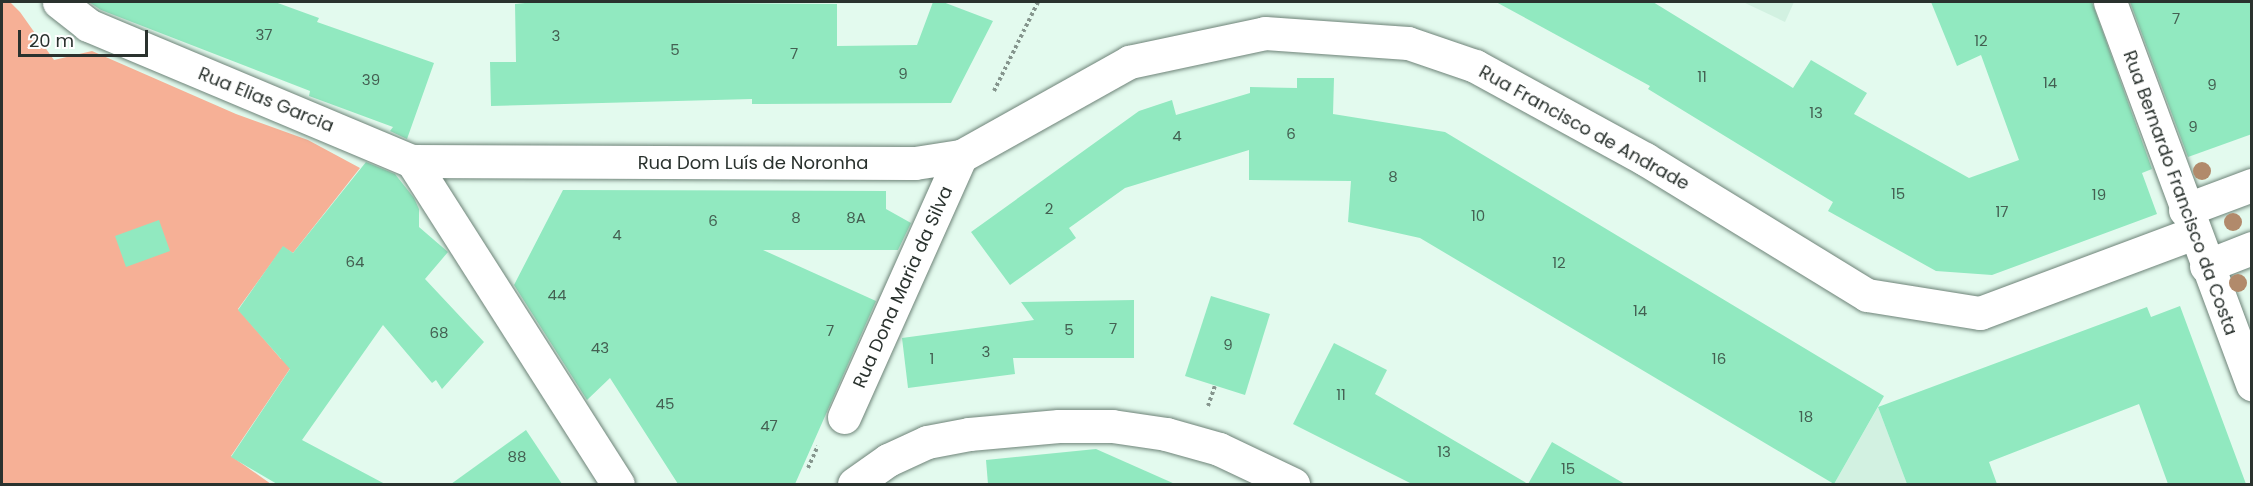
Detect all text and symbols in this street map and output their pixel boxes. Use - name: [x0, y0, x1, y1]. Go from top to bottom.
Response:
- house number: 7: [2172, 10, 2180, 28]
- scale bar: [21, 18, 152, 56]
- house number: 37: [255, 26, 273, 44]
- house number: 3: [552, 27, 560, 45]
- text: 20 m: [29, 28, 74, 53]
- house number: 12: [1974, 32, 1988, 50]
- house number: 5: [670, 41, 680, 59]
- house number: 7: [790, 45, 798, 63]
- street label: Rua Bernardo Francisco da Costa: [2118, 48, 2242, 338]
- street label: Rua Francisco de Andrade: [1475, 61, 1693, 195]
- street label: Rua Elias Garcia: [195, 63, 337, 137]
- house number: 9: [898, 65, 908, 83]
- house number: 11: [1697, 68, 1707, 86]
- house number: 39: [362, 71, 380, 89]
- house number: 14: [2043, 74, 2057, 92]
- house number: 9: [2207, 76, 2217, 94]
- house number: 13: [1809, 104, 1823, 122]
- house number: 9: [2188, 118, 2198, 136]
- house number: 6: [1286, 125, 1296, 143]
- house number: 4: [1172, 127, 1182, 145]
- street label: Rua Dom Luís de Noronha: [638, 152, 868, 174]
- house number: 8: [1388, 168, 1398, 186]
- street label: Rua Dona Maria da Silva: [849, 183, 957, 391]
- house number: 15: [1891, 185, 1905, 203]
- house number: 19: [2092, 186, 2106, 204]
- house number: 2: [1045, 200, 1053, 218]
- house number: 17: [1996, 203, 2008, 221]
- house number: 10: [1471, 207, 1485, 225]
- house number: 8: [791, 209, 801, 227]
- house number: 8A: [846, 209, 866, 227]
- house number: 6: [708, 212, 718, 230]
- house number: 4: [612, 226, 622, 244]
- house number: 64: [346, 253, 364, 271]
- house number: 12: [1552, 254, 1566, 272]
- house number: 44: [548, 286, 566, 304]
- house number: 14: [1633, 302, 1647, 320]
- house number: 7: [1109, 320, 1117, 338]
- house number: 5: [1064, 321, 1074, 339]
- house number: 7: [826, 322, 834, 340]
- house number: 68: [430, 324, 448, 342]
- house number: 9: [1223, 336, 1233, 354]
- house number: 43: [591, 339, 609, 357]
- house number: 3: [982, 343, 990, 361]
- house number: 1: [930, 350, 934, 368]
- house number: 16: [1712, 350, 1726, 368]
- house number: 11: [1336, 386, 1346, 404]
- house number: 45: [656, 395, 674, 413]
- house number: 18: [1799, 408, 1813, 426]
- house number: 47: [760, 417, 778, 435]
- house number: 13: [1437, 443, 1451, 461]
- house number: 88: [508, 448, 526, 466]
- house number: 15: [1561, 460, 1575, 478]

